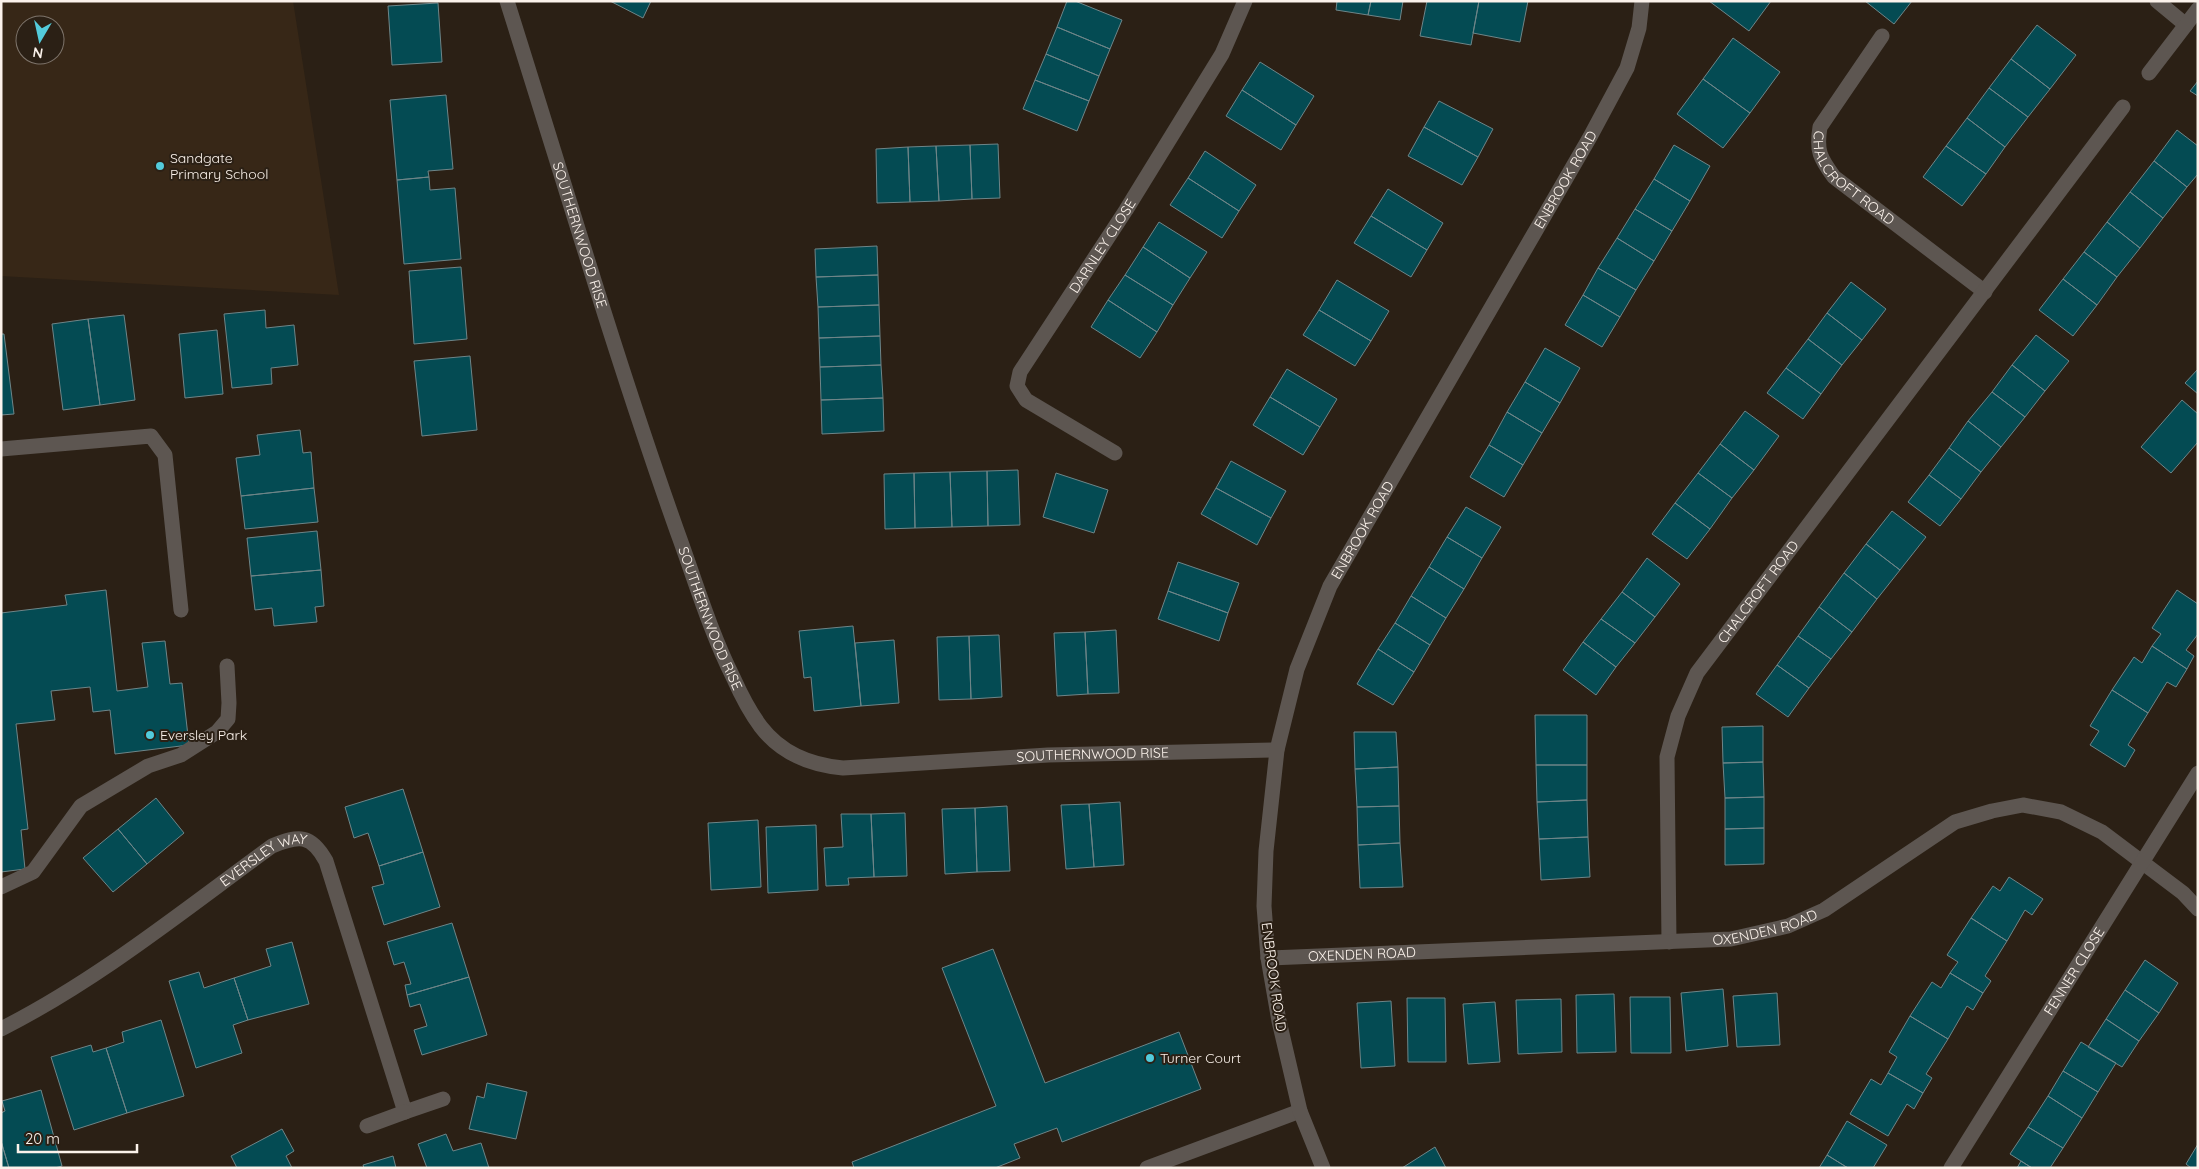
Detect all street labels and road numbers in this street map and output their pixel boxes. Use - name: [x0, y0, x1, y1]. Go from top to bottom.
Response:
- street label: ENBROOK ROAD: [1530, 128, 1601, 232]
- street label: CHALCROFT ROAD: [1809, 130, 1898, 229]
- street label: SOUTHERNWOOD RISE: [549, 160, 611, 310]
- street label: DARNLEY CLOSE: [1065, 196, 1140, 297]
- street label: ENBROOK ROAD: [1327, 478, 1398, 582]
- street label: CHALCROFT ROAD: [1714, 537, 1803, 647]
- street label: SOUTHERNWOOD RISE: [674, 544, 747, 693]
- street label: SOUTHERNWOOD RISE: [1016, 743, 1169, 766]
- street label: EVERSLEY WAY: [216, 829, 309, 891]
- street label: OXENDEN ROAD: [1712, 905, 1820, 949]
- street label: ENBROOK ROAD: [1257, 921, 1291, 1033]
- street label: FENNER CLOSE: [2040, 924, 2108, 1019]
- street label: OXENDEN ROAD: [1308, 943, 1416, 965]

